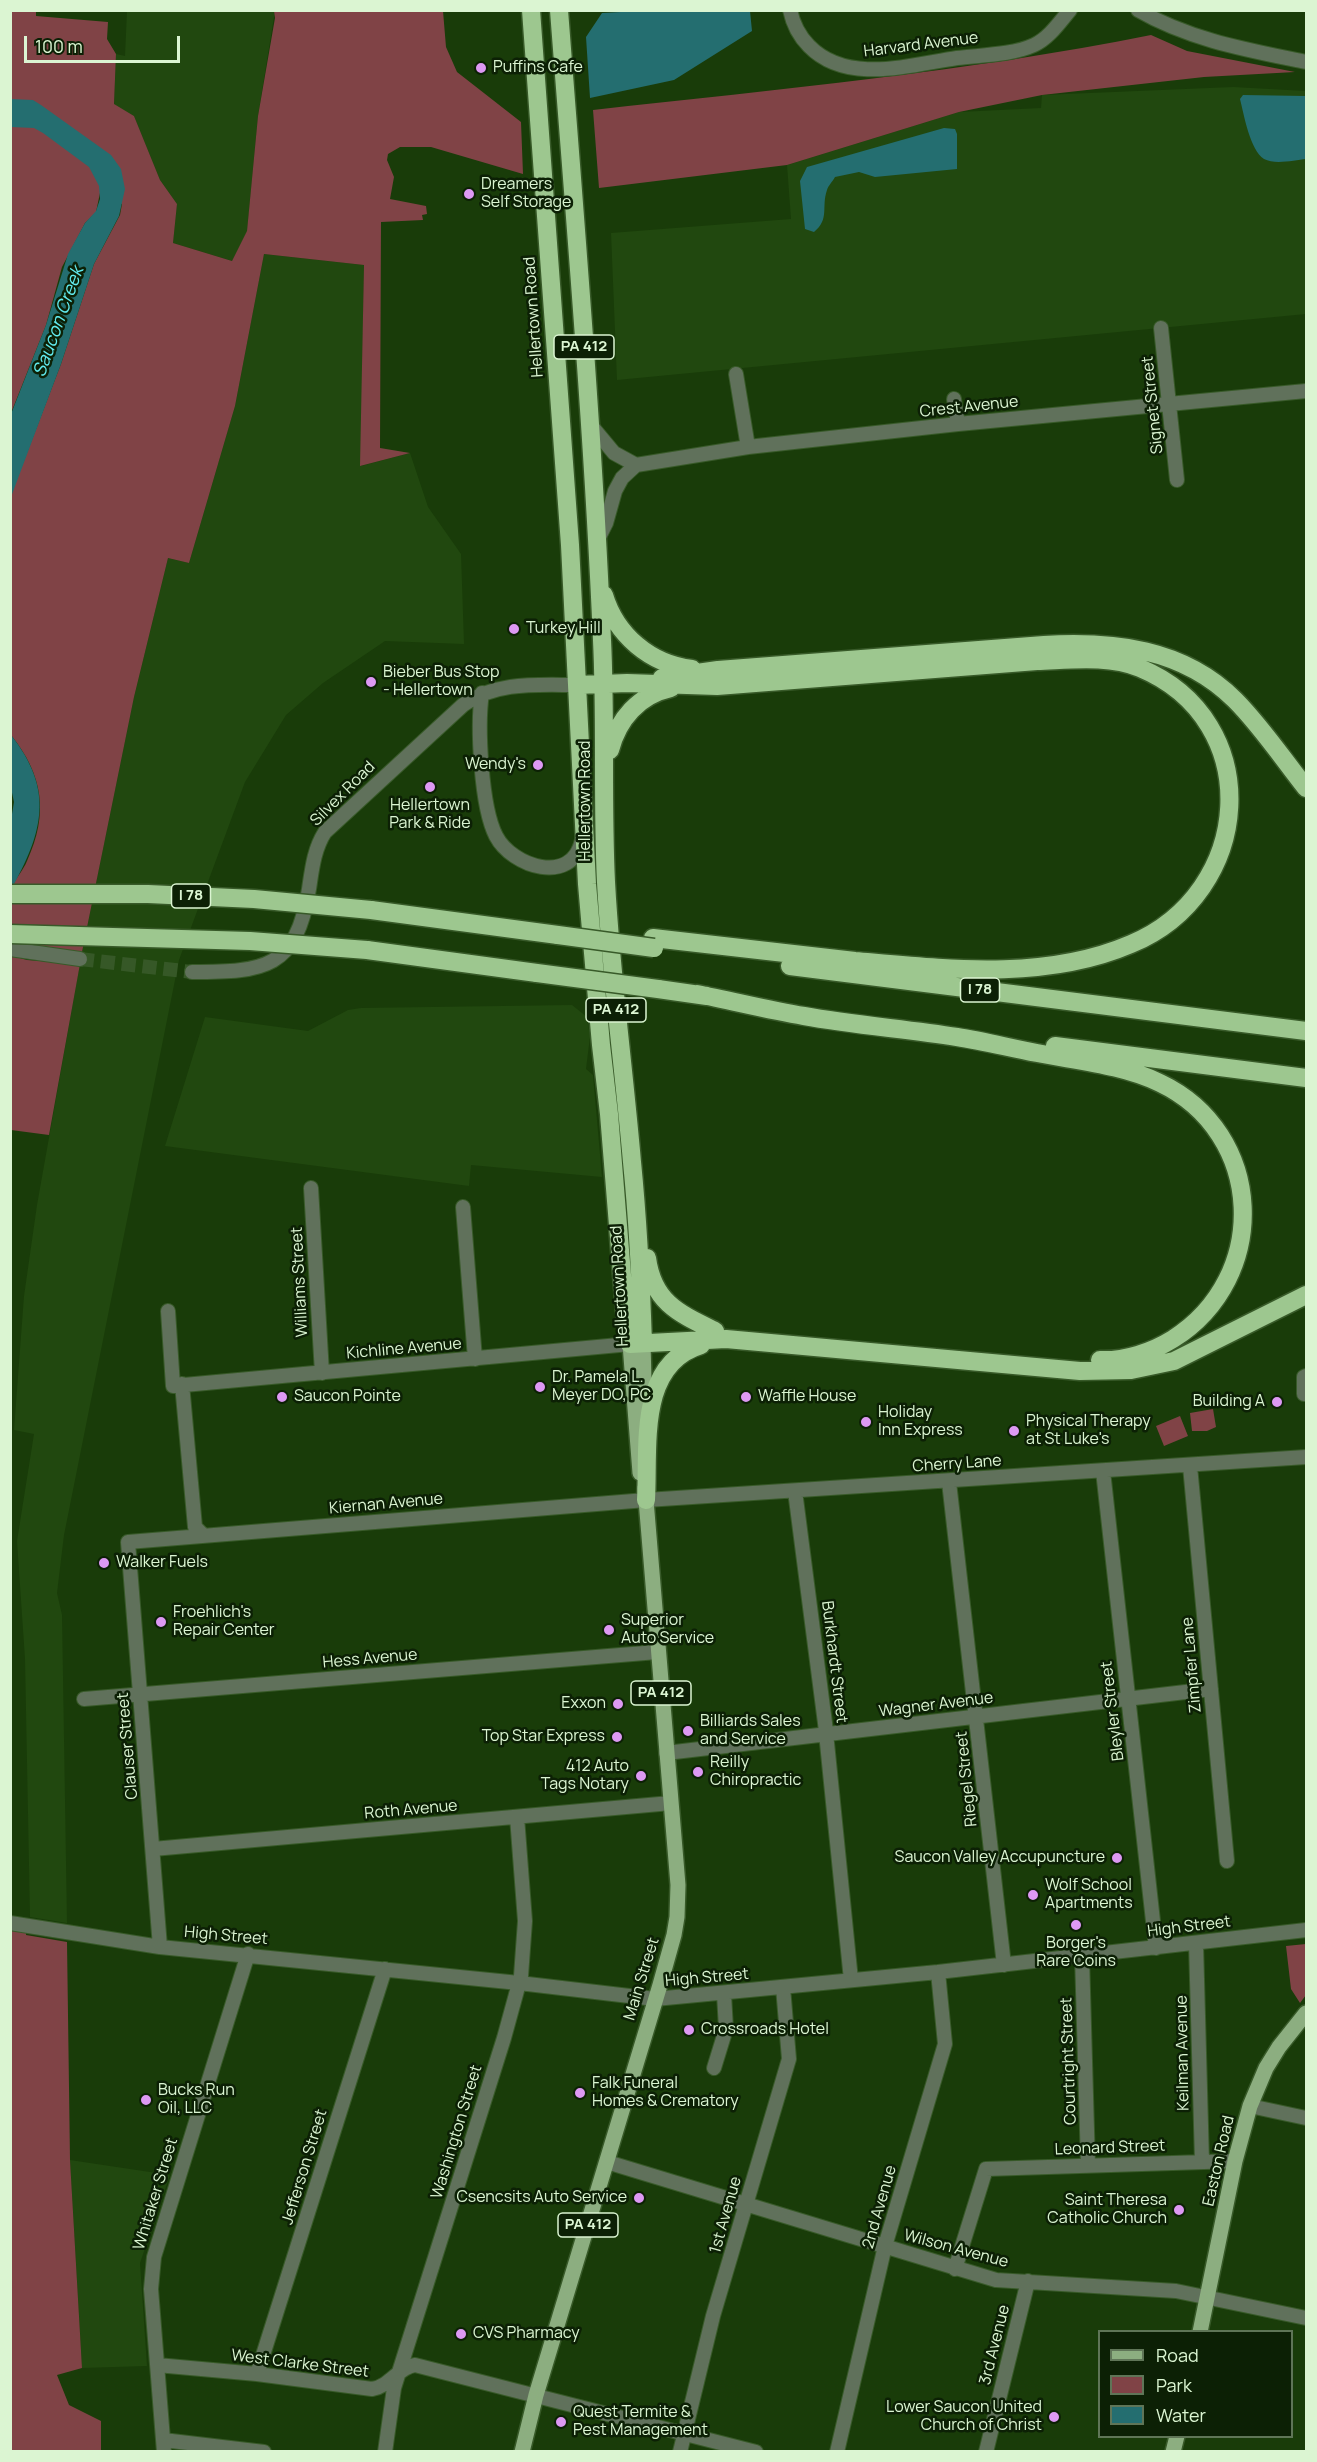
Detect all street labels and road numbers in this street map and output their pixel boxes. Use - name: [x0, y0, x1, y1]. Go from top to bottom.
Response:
- street label: Harvard Avenue: [863, 28, 979, 62]
- street label: Hellertown Road: [520, 256, 548, 378]
- road number: PA 412: [554, 335, 614, 359]
- street label: Signet Street: [1138, 355, 1168, 455]
- street label: Crest Avenue: [919, 392, 1019, 422]
- street label: Hellertown Road: [576, 740, 596, 862]
- street label: Silvex Road: [307, 758, 379, 830]
- road number: I 78: [172, 884, 210, 908]
- road number: I 78: [960, 978, 1000, 1002]
- road number: PA 412: [586, 998, 646, 1022]
- street label: Hellertown Road: [607, 1225, 633, 1347]
- street label: Williams Street: [288, 1226, 312, 1338]
- street label: Kichline Avenue: [345, 1334, 463, 1364]
- street label: Cherry Lane: [912, 1451, 1002, 1477]
- street label: Kiernan Avenue: [328, 1489, 444, 1519]
- street label: Burkhardt Street: [817, 1600, 851, 1724]
- street label: Zimpfer Lane: [1178, 1616, 1206, 1714]
- street label: Hess Avenue: [322, 1645, 418, 1673]
- street label: Bleyler Street: [1097, 1660, 1129, 1762]
- road number: PA 412: [631, 1681, 691, 1705]
- street label: Wagner Avenue: [878, 1688, 994, 1722]
- street label: Clauser Street: [114, 1692, 142, 1800]
- street label: Riegel Street: [952, 1730, 982, 1828]
- street label: Roth Avenue: [364, 1796, 458, 1824]
- street label: High Street: [1146, 1912, 1232, 1942]
- street label: High Street: [183, 1923, 269, 1949]
- street label: Main Street: [620, 1935, 664, 2023]
- street label: High Street: [664, 1965, 750, 1991]
- street label: Keilman Avenue: [1172, 1995, 1194, 2111]
- street label: Courtright Street: [1057, 1997, 1081, 2125]
- street label: Washington Street: [427, 2063, 487, 2201]
- street label: Jefferson Street: [278, 2107, 332, 2227]
- street label: Easton Road: [1199, 2114, 1239, 2208]
- street label: Whitaker Street: [130, 2135, 182, 2253]
- street label: Leonard Street: [1054, 2136, 1166, 2160]
- street label: 2nd Avenue: [859, 2163, 901, 2251]
- street label: 1st Avenue: [706, 2174, 746, 2256]
- road number: PA 412: [558, 2213, 618, 2237]
- street label: Wilson Avenue: [902, 2226, 1010, 2272]
- street label: 3rd Avenue: [976, 2303, 1014, 2387]
- street label: West Clarke Street: [230, 2346, 370, 2382]

